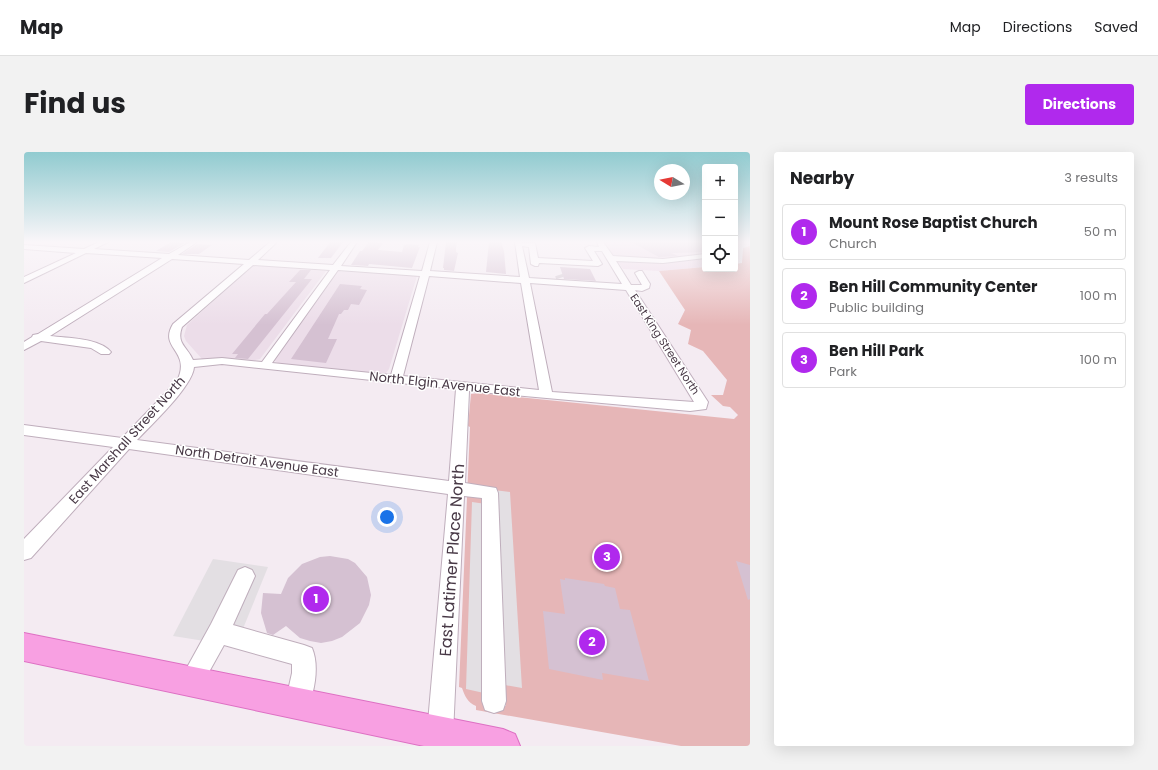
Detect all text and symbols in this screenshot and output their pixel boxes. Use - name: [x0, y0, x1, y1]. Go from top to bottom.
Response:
- text: Map: [20, 14, 63, 41]
- text: Map: [950, 17, 981, 37]
- text: Directions: [1003, 17, 1072, 37]
- text: Saved: [1094, 17, 1138, 37]
- text: Find us: [24, 84, 126, 123]
- button: Directions: [1025, 84, 1134, 125]
- north arrow: [654, 164, 690, 200]
- map controls: [702, 164, 738, 272]
- button: +: [702, 164, 738, 200]
- text: Nearby: [790, 166, 854, 190]
- text: 3 results: [1064, 168, 1118, 187]
- button: −: [702, 200, 738, 236]
- text: Mount Rose Baptist Church: [829, 212, 1038, 233]
- text: 1: [802, 222, 806, 241]
- text: 50 m: [1084, 222, 1117, 241]
- text: Church: [829, 234, 877, 253]
- button: locate: [702, 236, 738, 272]
- text: Ben Hill Community Center: [829, 276, 1038, 297]
- text: 2: [800, 286, 808, 305]
- text: 100 m: [1080, 286, 1117, 305]
- street label: East King Street North: [626, 290, 704, 398]
- text: Public building: [829, 298, 924, 317]
- text: Ben Hill Park: [829, 340, 924, 361]
- text: 3: [800, 350, 808, 369]
- text: 100 m: [1080, 350, 1117, 369]
- text: Park: [829, 362, 857, 381]
- street label: North Elgin Avenue East: [369, 367, 522, 401]
- street label: East Marshall Street North: [64, 372, 190, 508]
- street label: North Detroit Avenue East: [174, 440, 340, 482]
- street label: East Latimer Place North: [434, 463, 470, 657]
- your location: [377, 507, 397, 527]
- pin: 3: [594, 542, 620, 572]
- pin: 1: [303, 584, 329, 614]
- pin: 2: [579, 627, 605, 657]

